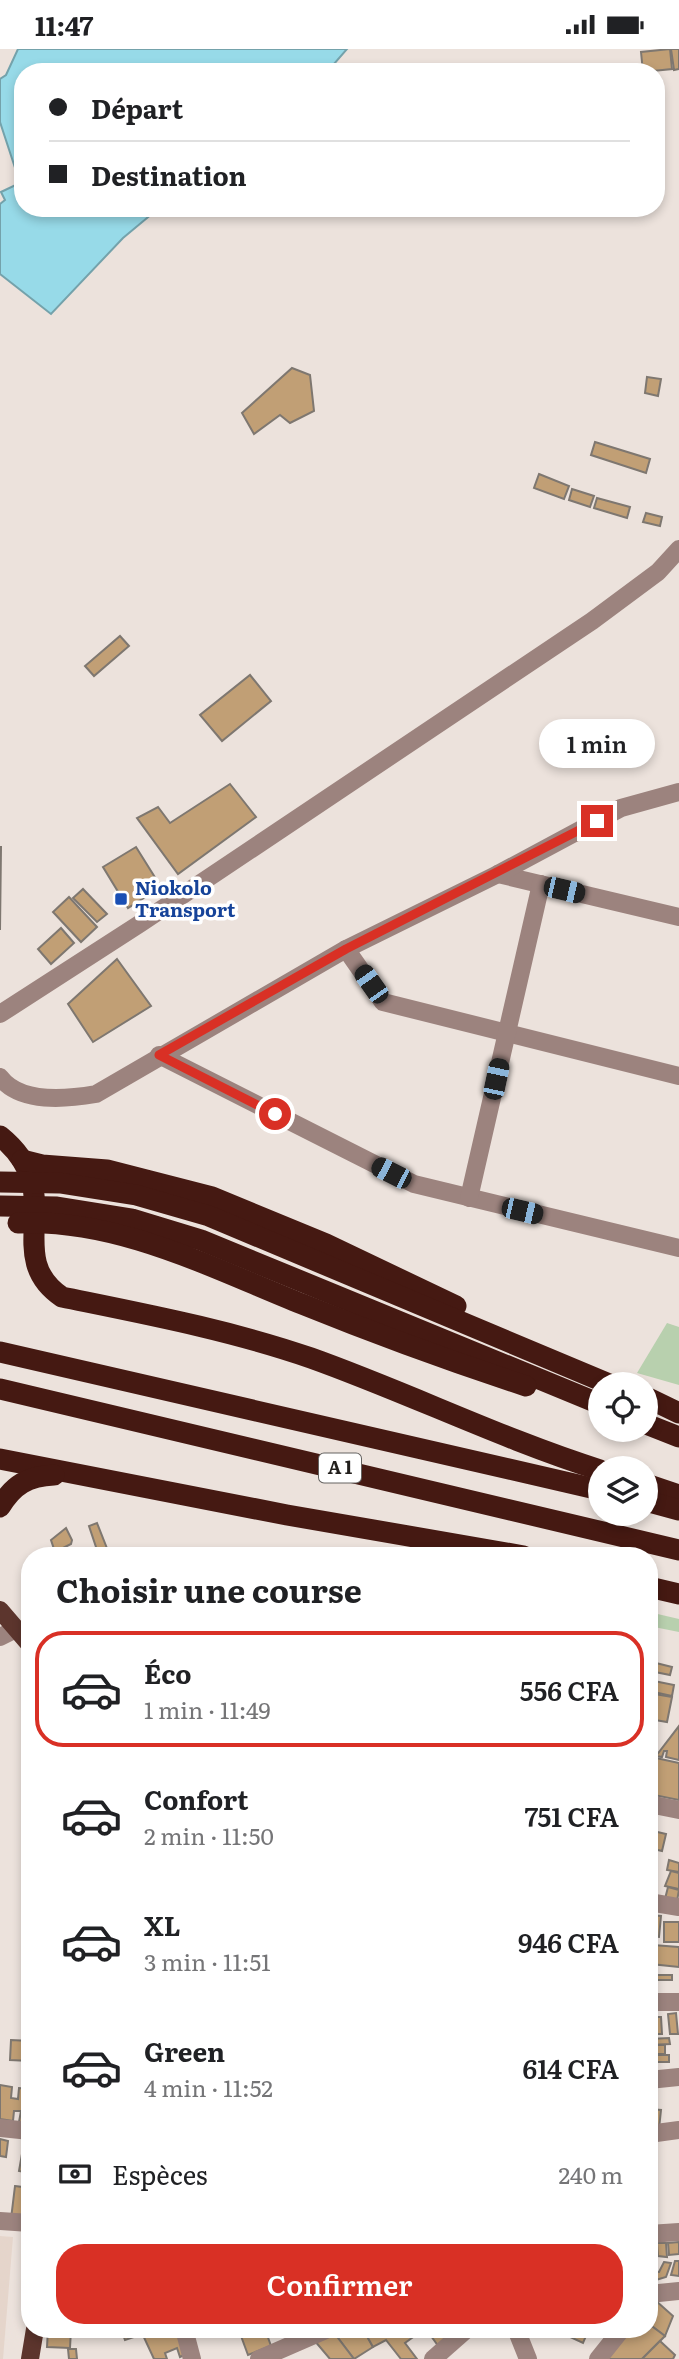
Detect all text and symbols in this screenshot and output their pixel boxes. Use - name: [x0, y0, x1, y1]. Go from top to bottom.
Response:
- text: 11:47: [35, 5, 93, 44]
- text: Départ: [91, 88, 183, 127]
- text: Destination: [91, 155, 247, 194]
- callout: 1 min: [539, 719, 655, 769]
- text: 1 min: [567, 726, 627, 760]
- route end: [581, 805, 613, 837]
- place label: Niokolo Transport: [135, 873, 236, 923]
- car: [542, 875, 587, 905]
- marker: Niokolo Transport: [113, 891, 129, 907]
- car: [351, 961, 392, 1007]
- car: [482, 1056, 511, 1102]
- route start: [259, 1098, 291, 1130]
- car: [368, 1154, 415, 1192]
- car: [500, 1196, 545, 1226]
- map controls: [588, 1372, 658, 1526]
- button: locate: [588, 1372, 658, 1442]
- road number: A 1: [319, 1453, 361, 1483]
- button: layers: [588, 1456, 658, 1526]
- text: Choisir une course: [56, 1565, 362, 1613]
- text: Éco: [144, 1653, 192, 1692]
- icon: car: [60, 1658, 123, 1721]
- text: 556 CFA: [520, 1670, 619, 1709]
- text: 1 min · 11:49: [144, 1692, 271, 1726]
- text: Confort: [144, 1779, 248, 1818]
- icon: car: [60, 1784, 123, 1847]
- text: 751 CFA: [524, 1796, 619, 1835]
- text: 2 min · 11:50: [144, 1818, 274, 1852]
- text: XL: [144, 1905, 181, 1944]
- icon: car: [60, 1910, 123, 1973]
- text: 946 CFA: [518, 1922, 619, 1961]
- text: 3 min · 11:51: [144, 1944, 271, 1978]
- text: Green: [144, 2031, 225, 2070]
- icon: car: [60, 2036, 123, 2099]
- text: 614 CFA: [523, 2048, 619, 2087]
- text: 4 min · 11:52: [144, 2070, 273, 2104]
- text: Espèces: [112, 2154, 208, 2193]
- icon: cash: [56, 2155, 94, 2193]
- text: 240 m: [558, 2157, 623, 2191]
- button: Confirmer: [56, 2244, 623, 2324]

